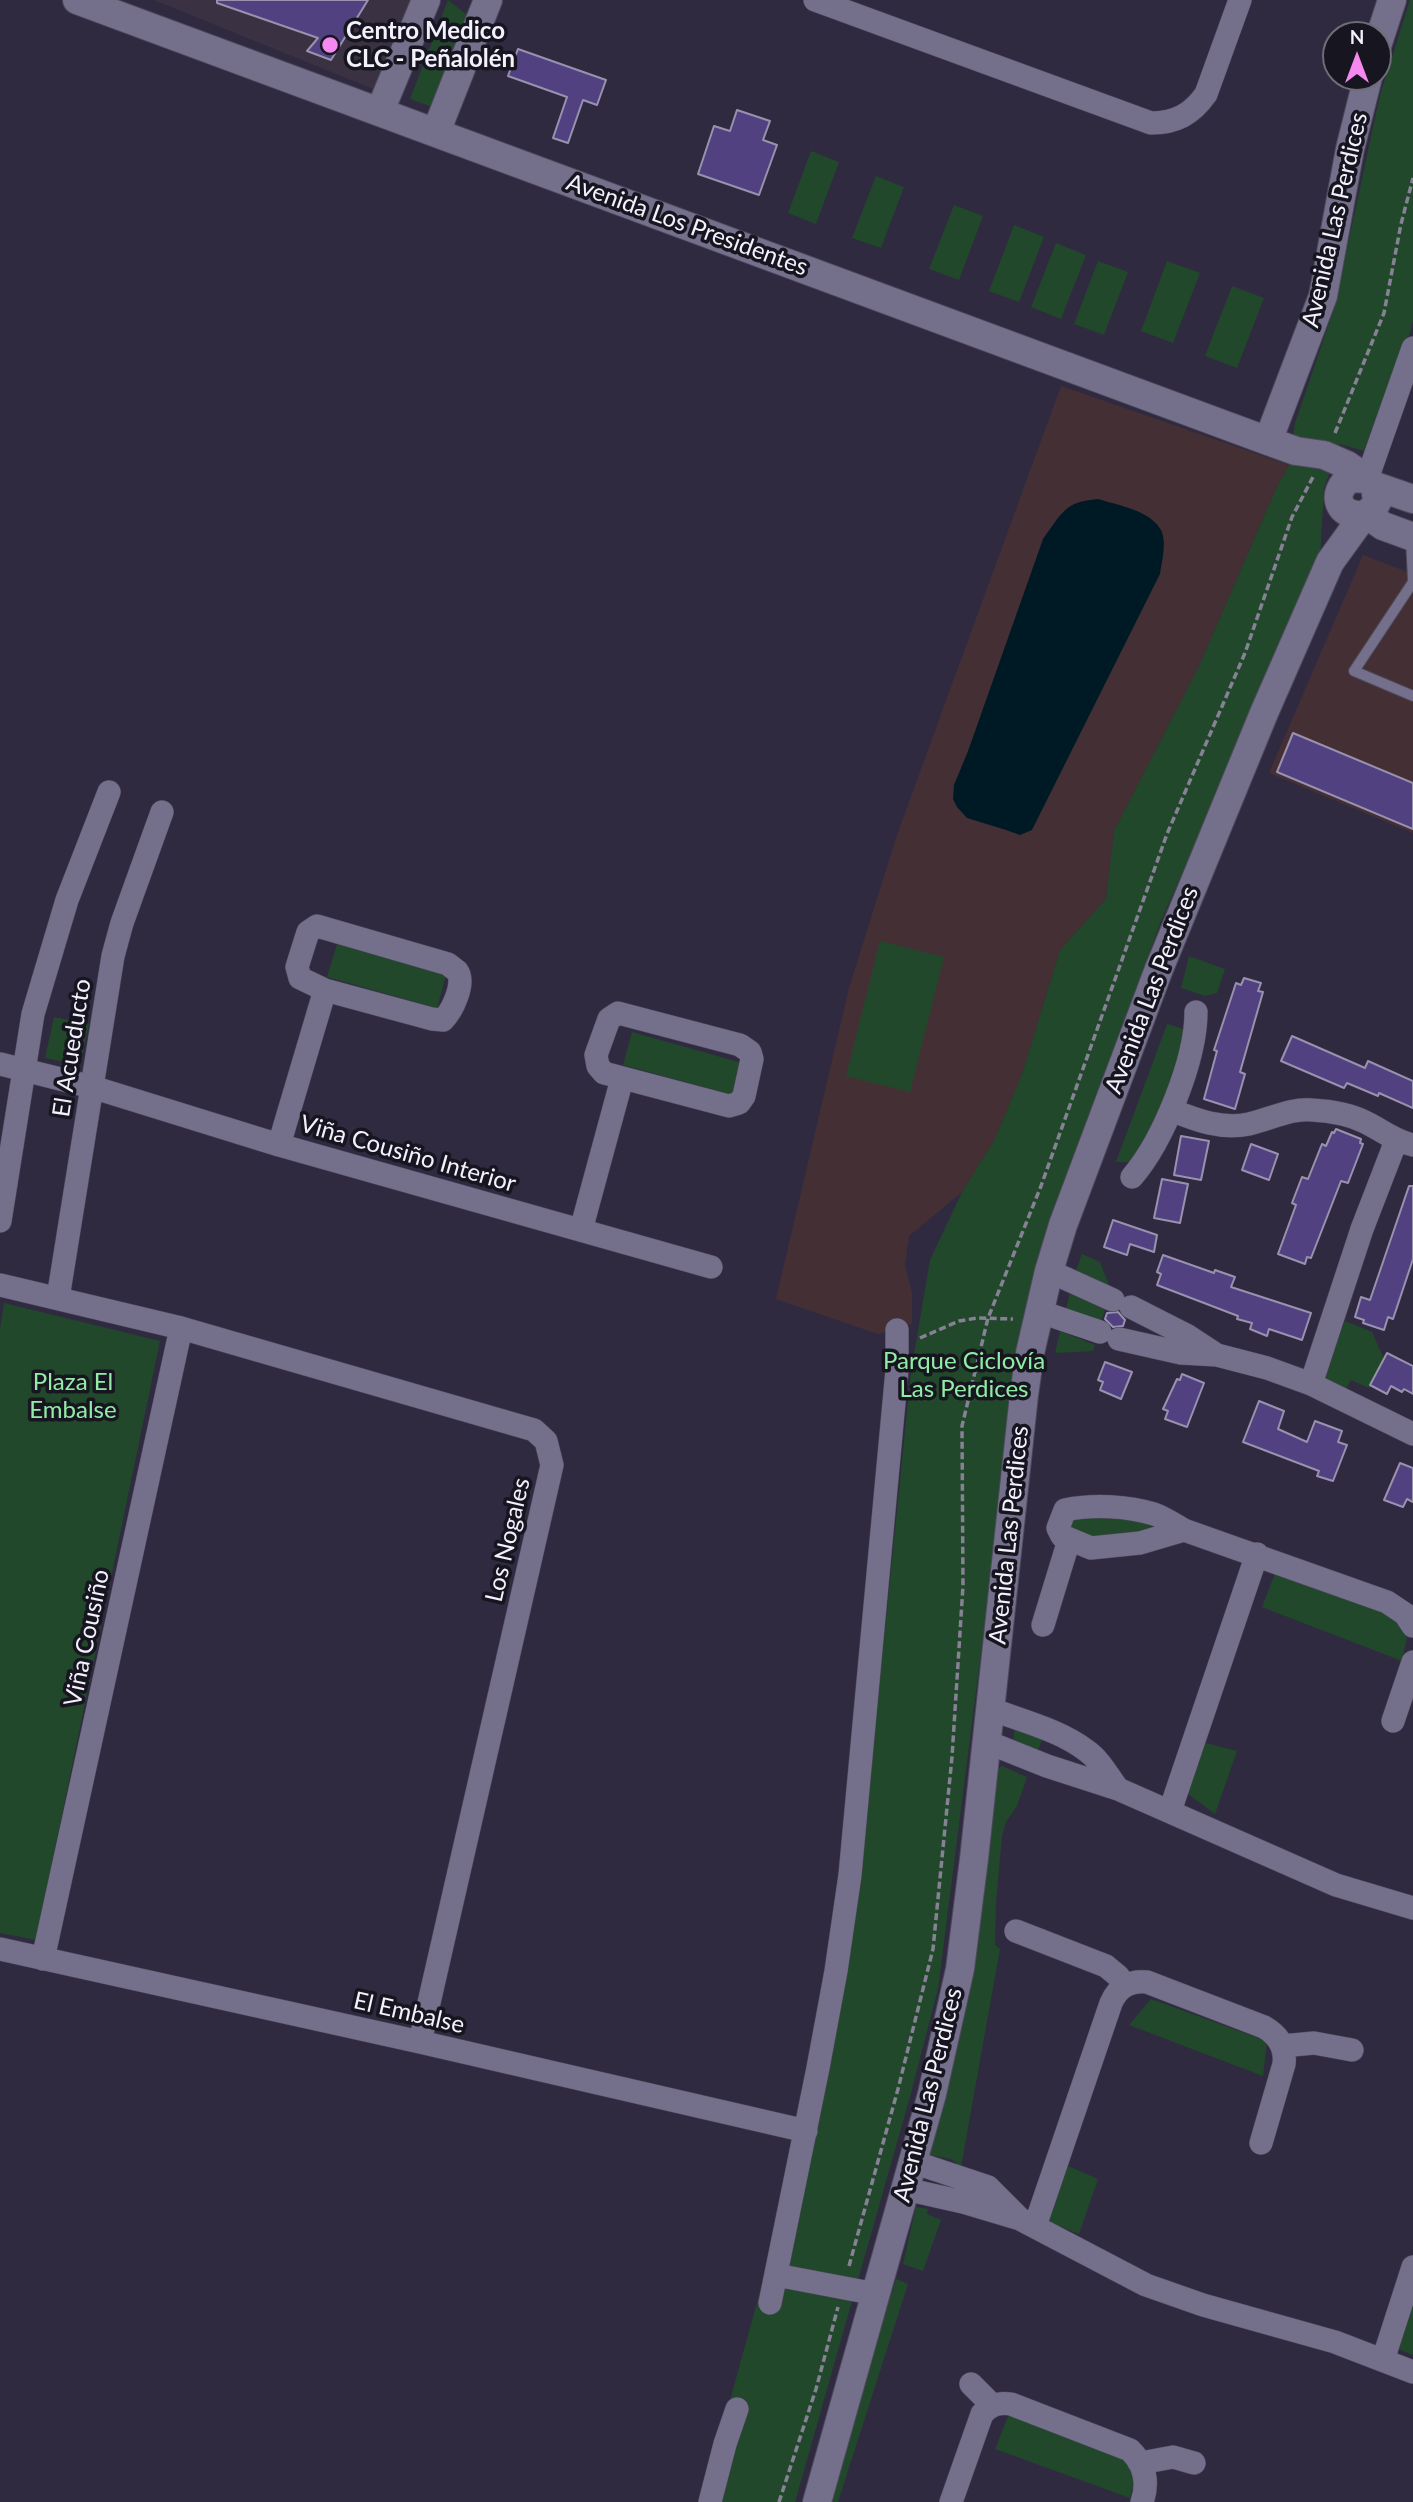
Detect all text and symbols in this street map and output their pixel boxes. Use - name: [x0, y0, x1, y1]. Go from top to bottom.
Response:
- place label: Centro Medico CLC - Peñalolén: [346, 17, 515, 73]
- north arrow: [1322, 21, 1392, 91]
- text: N: [1350, 25, 1364, 48]
- marker: Centro Medico CLC - Peñalolén: [320, 35, 340, 55]
- street label: Avenida Las Perdices: [1296, 110, 1374, 330]
- street label: Avenida Los Presidentes: [563, 168, 811, 282]
- street label: Avenida Las Perdices: [1099, 882, 1205, 1098]
- street label: El Acueducto: [47, 977, 97, 1119]
- street label: Viña Cousiño Interior: [297, 1109, 519, 1199]
- park label: Parque Ciclovía Las Perdices: [883, 1347, 1045, 1403]
- park label: Plaza El Embalse: [29, 1368, 117, 1424]
- street label: Avenida Las Perdices: [983, 1424, 1035, 1646]
- street label: Los Nogales: [480, 1475, 536, 1605]
- street label: Viña Cousiño: [58, 1567, 116, 1709]
- street label: Avenida Las Perdices: [887, 1985, 969, 2205]
- street label: El Embalse: [351, 1986, 467, 2040]

